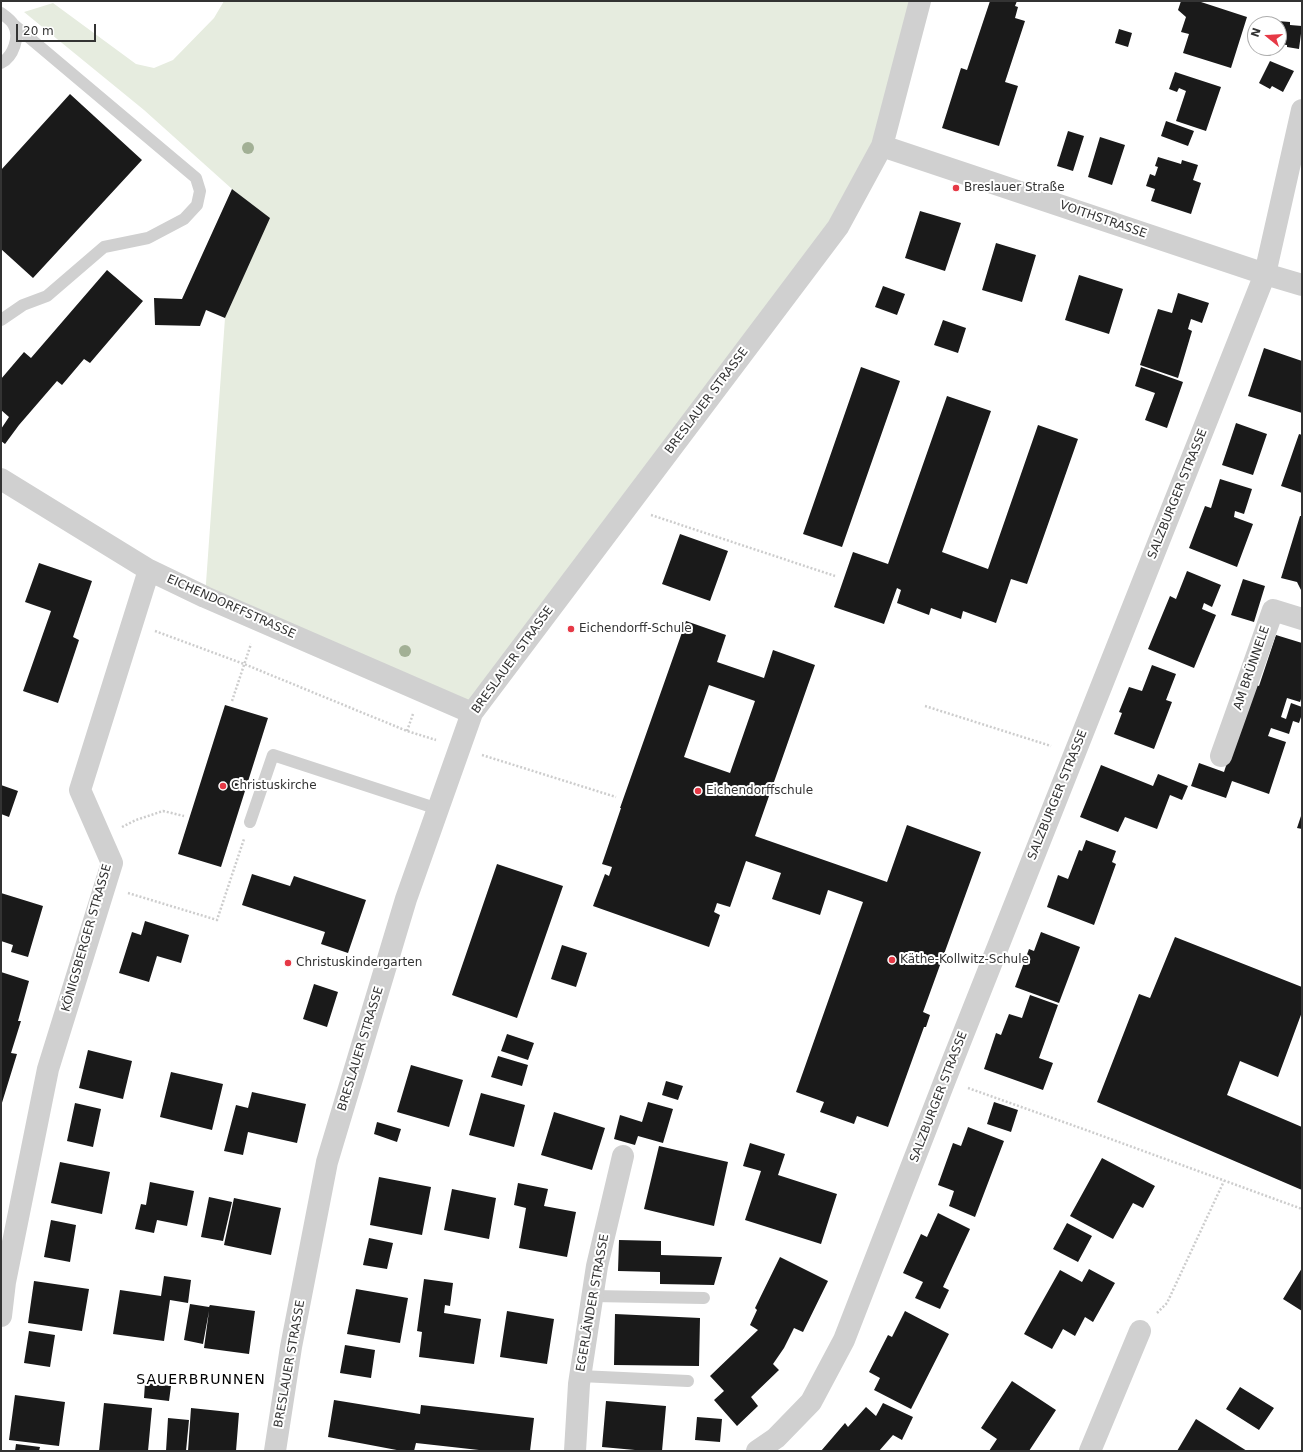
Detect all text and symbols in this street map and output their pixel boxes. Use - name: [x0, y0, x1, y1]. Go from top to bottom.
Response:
- scale bar: [18, 16, 98, 42]
- north arrow: [1247, 16, 1287, 56]
- text: 20 m: [23, 24, 54, 38]
- text: N: [1248, 26, 1264, 39]
- place label: Breslauer Straße: [964, 181, 1065, 195]
- marker: Breslauer Straße: [951, 183, 961, 193]
- street label: VOITHSTRASSE: [1058, 198, 1148, 242]
- street label: BRESLAUER STRASSE: [662, 345, 752, 457]
- street label: SALZBURGER STRASSE: [1145, 427, 1211, 561]
- street label: EICHENDORFFSTRASSE: [164, 572, 298, 642]
- street label: BRESLAUER STRASSE: [469, 603, 557, 717]
- place label: Eichendorff-Schule: [579, 622, 692, 636]
- marker: Eichendorff-Schule: [566, 624, 576, 634]
- street label: AM BRÜNNELE: [1231, 624, 1273, 712]
- street label: SALZBURGER STRASSE: [1025, 728, 1091, 862]
- place label: Christuskirche: [231, 779, 317, 793]
- marker: Christuskirche: [218, 781, 228, 791]
- place label: Eichendorffschule: [706, 784, 813, 798]
- marker: Eichendorffschule: [693, 786, 703, 796]
- street label: KÖNIGSBERGER STRASSE: [59, 862, 115, 1014]
- place label: Käthe-Kollwitz-Schule: [900, 953, 1029, 967]
- marker: Käthe-Kollwitz-Schule: [887, 955, 897, 965]
- place label: Christuskindergarten: [296, 956, 422, 970]
- marker: Christuskindergarten: [283, 958, 293, 968]
- street label: BRESLAUER STRASSE: [335, 985, 387, 1113]
- street label: SALZBURGER STRASSE: [907, 1029, 971, 1165]
- street label: EGERLÄNDER STRASSE: [574, 1233, 612, 1373]
- street label: BRESLAUER STRASSE: [272, 1299, 308, 1429]
- district label: SAUERBRUNNEN: [136, 1372, 266, 1388]

